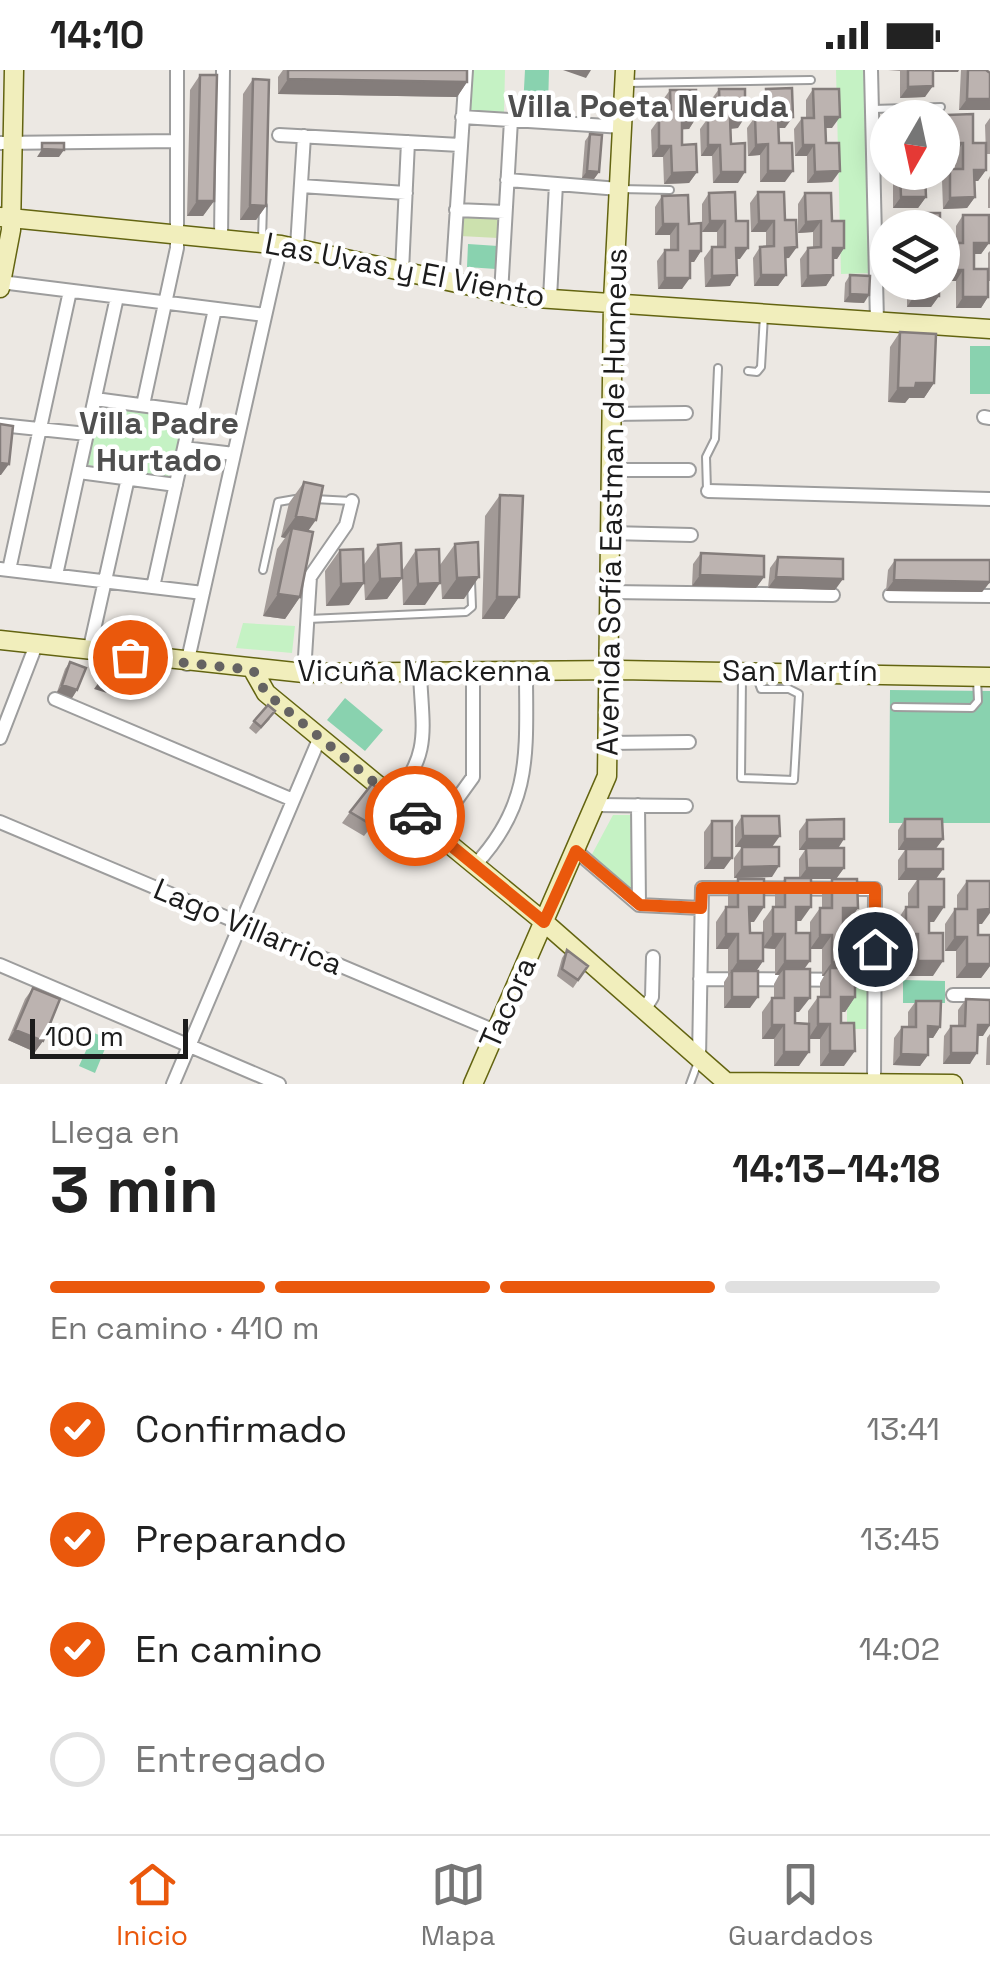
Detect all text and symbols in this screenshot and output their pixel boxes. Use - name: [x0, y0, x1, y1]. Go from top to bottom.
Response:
- text: 14:10: [50, 11, 144, 59]
- district label: Villa Poeta Neruda: [508, 86, 788, 126]
- north arrow: [870, 100, 960, 190]
- map controls: [870, 100, 960, 300]
- button: layers: [870, 210, 960, 300]
- street label: Las Uvas y El Viento: [262, 223, 548, 316]
- street label: Avenida Sofía Eastman de Hunneus: [588, 248, 635, 756]
- district label: Villa Padre Hurtado: [79, 403, 239, 480]
- pin: [88, 615, 173, 700]
- icon: bag: [103, 630, 158, 685]
- street label: Vicuña Mackenna: [297, 651, 551, 690]
- street label: San Martín: [722, 651, 878, 690]
- courier: [365, 766, 465, 866]
- icon: car: [388, 789, 443, 844]
- street label: Lago Villarrica: [148, 869, 348, 984]
- pin: [833, 907, 918, 992]
- icon: home: [848, 922, 903, 977]
- street label: Tacora: [470, 951, 545, 1055]
- scale bar: [30, 1014, 188, 1058]
- text: 100 m: [45, 1018, 124, 1054]
- text: Llega en: [50, 1112, 180, 1152]
- text: 14:13–14:18: [732, 1145, 940, 1193]
- text: 3 min: [50, 1148, 219, 1231]
- text: En camino · 410 m: [50, 1308, 319, 1348]
- icon: check: [50, 1402, 105, 1457]
- text: Confirmado: [135, 1405, 347, 1453]
- text: 13:41: [867, 1409, 940, 1449]
- icon: check: [50, 1512, 105, 1567]
- text: Preparando: [135, 1515, 347, 1563]
- text: 13:45: [860, 1519, 940, 1559]
- icon: check: [50, 1622, 105, 1677]
- text: En camino: [135, 1625, 323, 1673]
- text: 14:02: [859, 1629, 940, 1669]
- text: Entregado: [135, 1735, 326, 1783]
- tab: Inicio: [116, 1857, 188, 1953]
- tab: Mapa: [421, 1857, 495, 1953]
- tab: Guardados: [728, 1857, 874, 1953]

